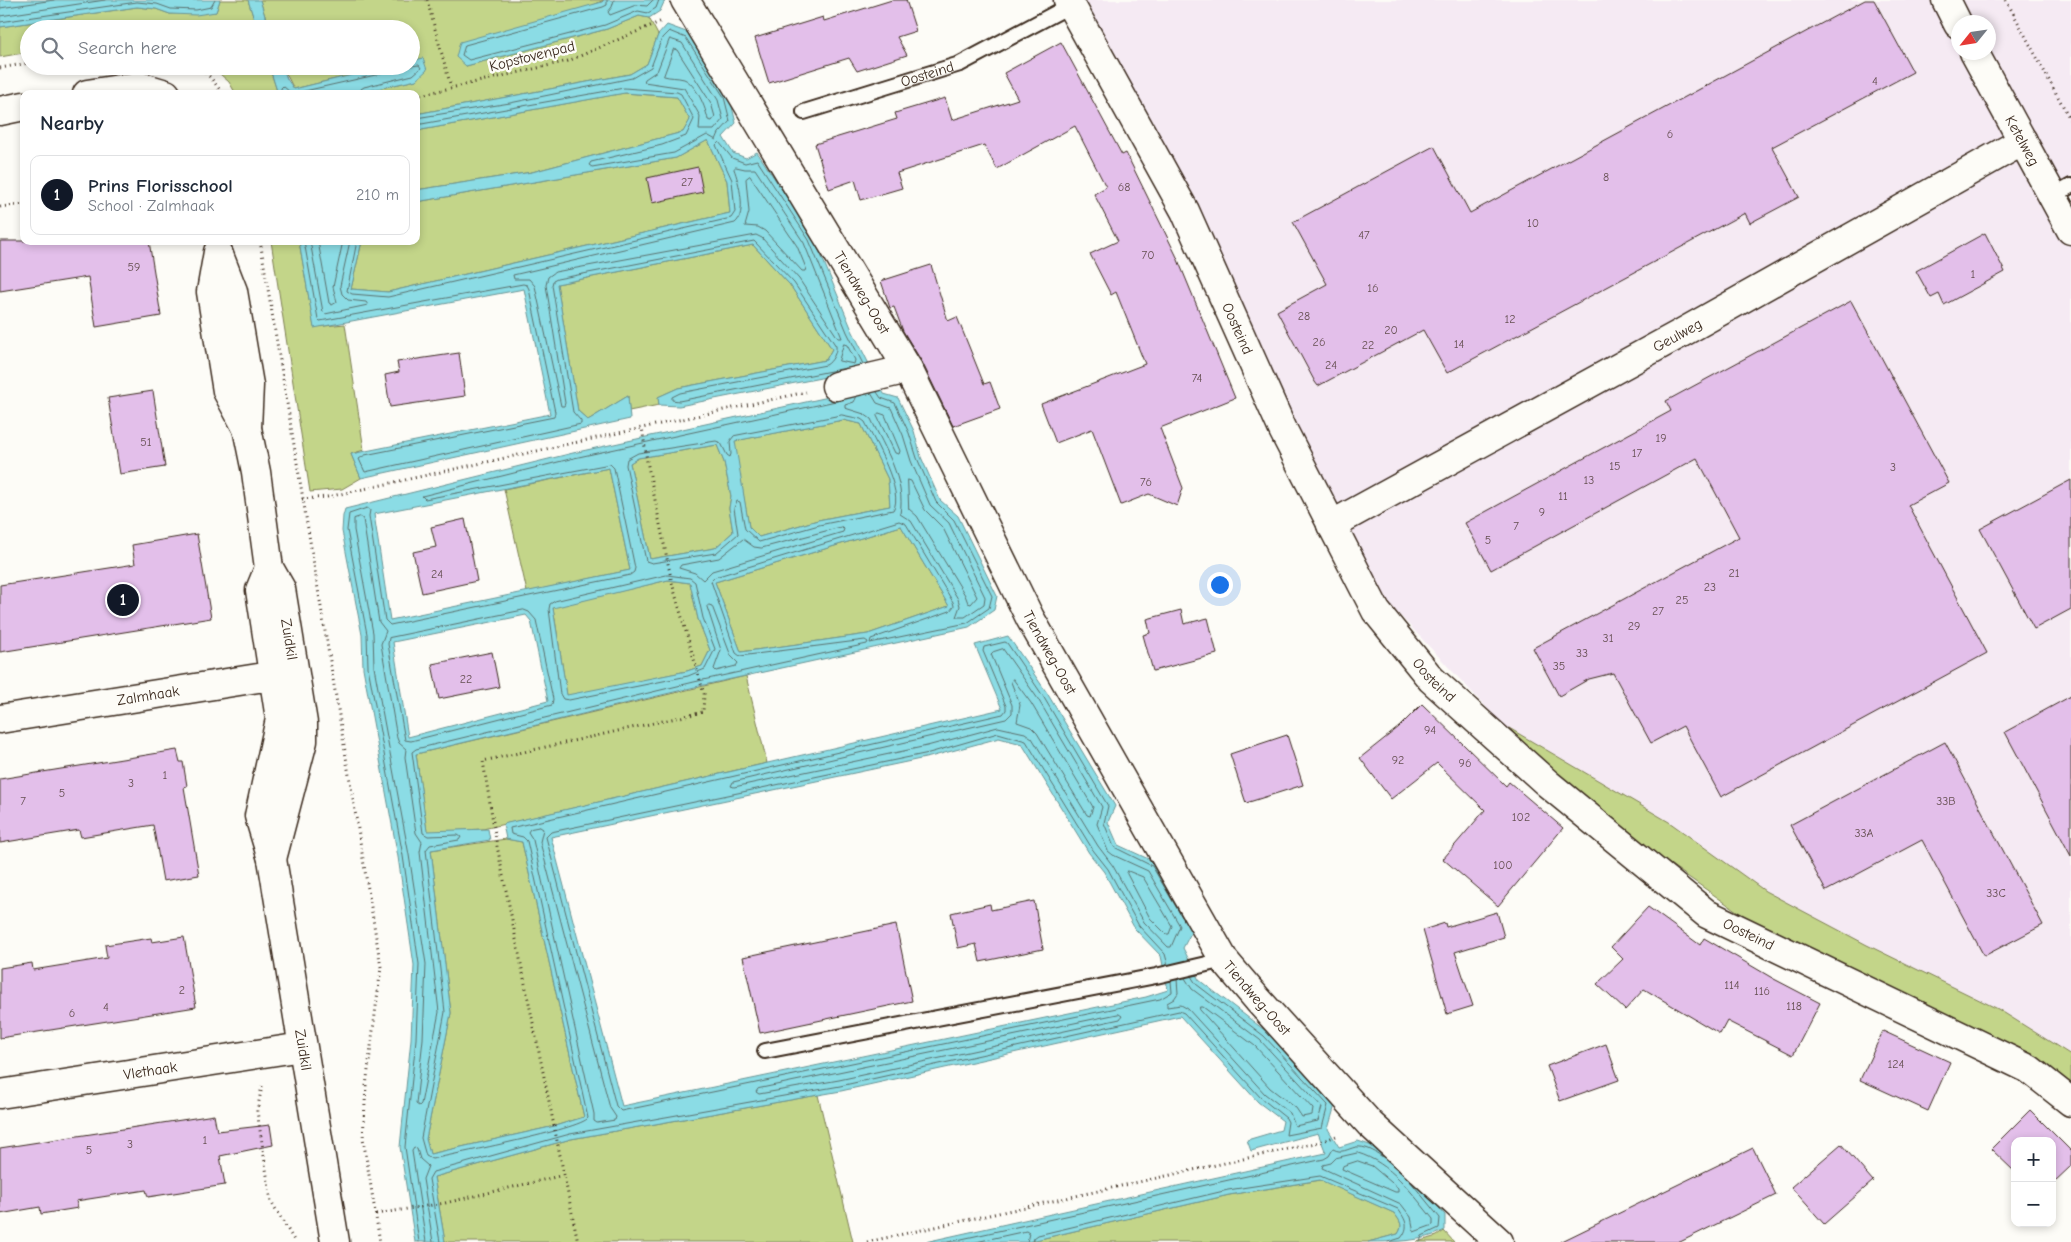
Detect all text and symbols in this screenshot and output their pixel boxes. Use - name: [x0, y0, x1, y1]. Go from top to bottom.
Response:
- north arrow: [1951, 15, 1996, 60]
- search box: [20, 20, 420, 75]
- icon: search: [38, 34, 66, 62]
- text: Search here: [78, 37, 177, 59]
- street label: Kopstovenpad: [487, 37, 577, 75]
- street label: Oosteind: [898, 57, 956, 91]
- house number: 4: [1872, 74, 1878, 88]
- text: Nearby: [40, 111, 104, 135]
- street label: Ketelweg: [2001, 112, 2043, 169]
- house number: 6: [1667, 127, 1673, 141]
- house number: 8: [1603, 170, 1609, 184]
- text: Prins Florisschool: [88, 175, 233, 197]
- house number: 27: [681, 175, 693, 189]
- house number: 68: [1118, 180, 1130, 194]
- text: 1: [54, 186, 60, 204]
- text: 210 m: [356, 186, 399, 204]
- text: School · Zalmhaak: [88, 197, 214, 215]
- house number: 10: [1527, 216, 1539, 230]
- house number: 47: [1358, 228, 1370, 242]
- street label: Tiendweg-Oost: [830, 248, 894, 338]
- house number: 70: [1142, 248, 1154, 262]
- house number: 59: [128, 260, 140, 274]
- house number: 1: [1971, 267, 1976, 281]
- house number: 16: [1367, 281, 1379, 295]
- street label: Oosteind: [1218, 300, 1257, 357]
- house number: 28: [1298, 309, 1310, 323]
- house number: 12: [1504, 312, 1516, 326]
- street label: Geulweg: [1650, 314, 1705, 356]
- house number: 20: [1384, 323, 1398, 337]
- house number: 26: [1313, 335, 1325, 349]
- house number: 14: [1454, 337, 1464, 351]
- house number: 22: [1362, 338, 1374, 352]
- house number: 24: [1325, 358, 1337, 372]
- house number: 74: [1192, 371, 1202, 385]
- house number: 19: [1655, 431, 1667, 445]
- house number: 51: [140, 435, 152, 449]
- house number: 17: [1632, 446, 1643, 460]
- house number: 15: [1609, 459, 1621, 473]
- house number: 3: [1890, 460, 1896, 474]
- house number: 13: [1584, 473, 1594, 487]
- house number: 76: [1140, 475, 1152, 489]
- house number: 11: [1558, 489, 1568, 503]
- house number: 9: [1539, 505, 1545, 519]
- house number: 7: [1513, 519, 1519, 533]
- house number: 5: [1485, 533, 1491, 547]
- house number: 21: [1728, 566, 1740, 580]
- house number: 24: [431, 567, 443, 581]
- your location: [1207, 572, 1233, 598]
- house number: 23: [1704, 580, 1716, 594]
- pin: 1: [107, 581, 139, 619]
- house number: 25: [1676, 593, 1688, 607]
- house number: 27: [1652, 604, 1664, 618]
- street label: Tiendweg-Oost: [1019, 608, 1081, 698]
- street label: Zuidkil: [277, 617, 302, 661]
- house number: 29: [1628, 619, 1640, 633]
- house number: 31: [1603, 631, 1614, 645]
- house number: 33: [1576, 646, 1588, 660]
- street label: Oosteind: [1409, 654, 1460, 706]
- house number: 35: [1553, 659, 1565, 673]
- house number: 22: [460, 672, 472, 686]
- street label: Zalmhaak: [116, 682, 181, 709]
- house number: 94: [1424, 723, 1436, 737]
- house number: 92: [1392, 753, 1404, 767]
- house number: 96: [1459, 756, 1471, 770]
- house number: 1: [163, 768, 168, 782]
- house number: 3: [128, 776, 134, 790]
- house number: 5: [59, 786, 65, 800]
- house number: 7: [20, 794, 26, 808]
- house number: 33B: [1936, 794, 1956, 808]
- house number: 102: [1512, 810, 1530, 824]
- house number: 33A: [1854, 826, 1874, 840]
- house number: 100: [1493, 858, 1513, 872]
- house number: 33C: [1986, 886, 2006, 900]
- street label: Oosteind: [1720, 914, 1777, 954]
- street label: Tiendweg-Oost: [1220, 957, 1295, 1040]
- house number: 114: [1724, 978, 1740, 992]
- house number: 2: [179, 983, 185, 997]
- house number: 116: [1754, 984, 1770, 998]
- house number: 118: [1786, 999, 1802, 1013]
- house number: 4: [103, 1000, 109, 1014]
- house number: 6: [69, 1006, 75, 1020]
- street label: Zuidkil: [291, 1028, 316, 1072]
- street label: Vlethaak: [122, 1057, 179, 1084]
- house number: 124: [1888, 1057, 1905, 1071]
- house number: 1: [203, 1133, 208, 1147]
- house number: 3: [127, 1137, 133, 1151]
- map controls: [2011, 1137, 2056, 1227]
- button: +: [2011, 1137, 2056, 1182]
- house number: 5: [86, 1143, 92, 1157]
- button: −: [2011, 1182, 2056, 1227]

